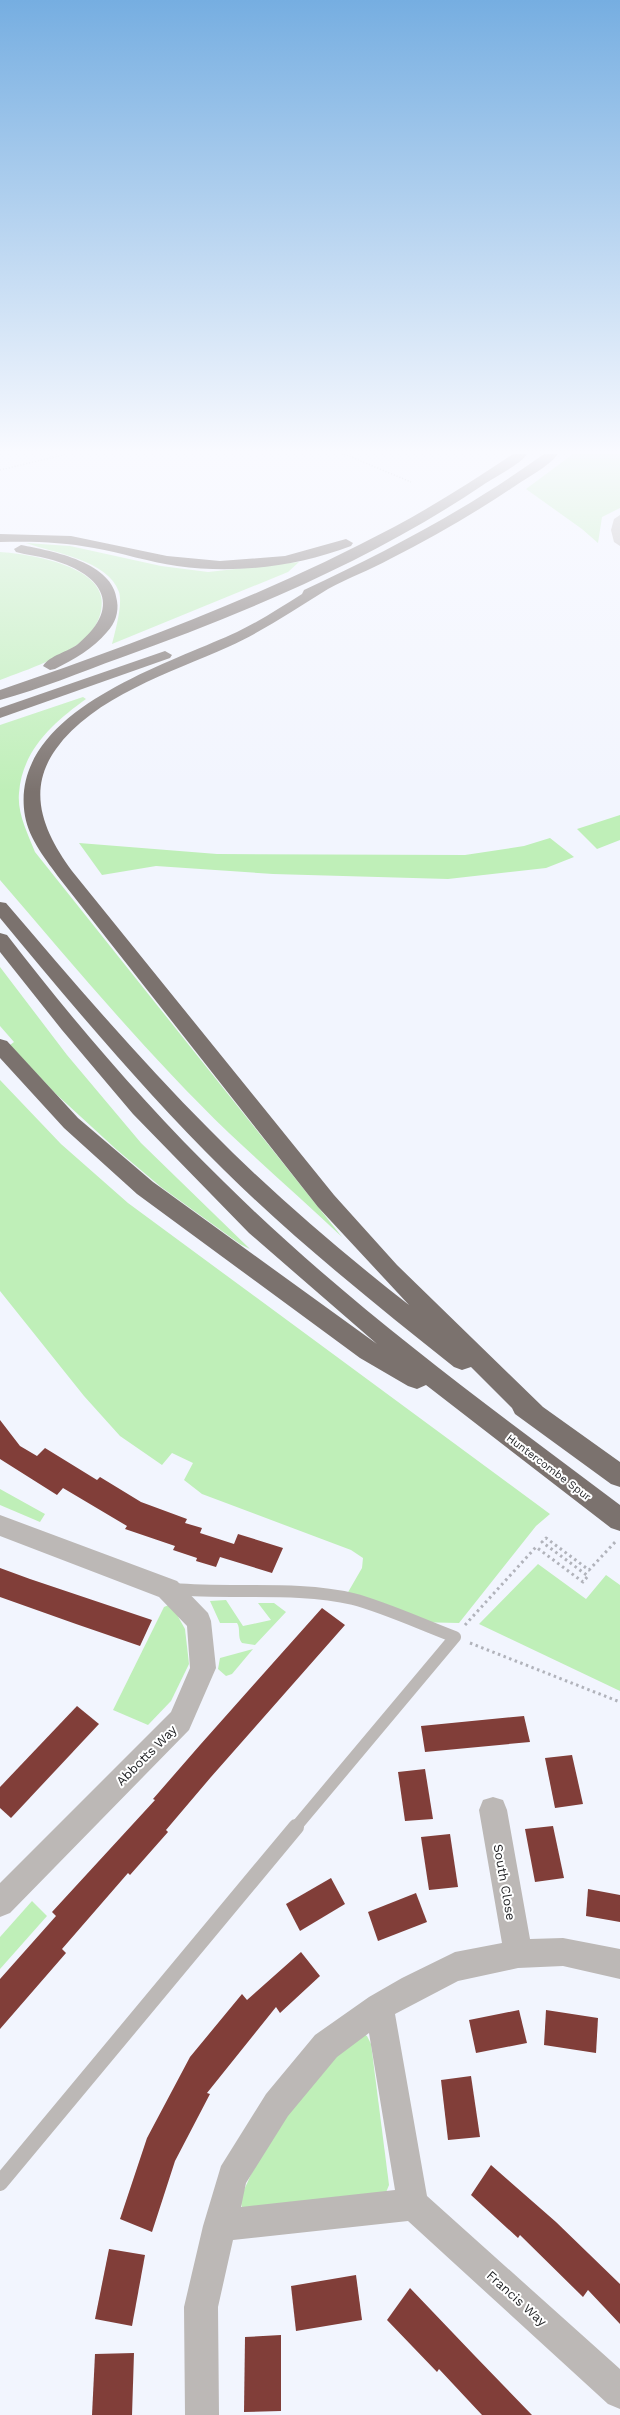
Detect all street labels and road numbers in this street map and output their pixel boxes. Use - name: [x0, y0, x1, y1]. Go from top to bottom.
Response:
- street label: Huntercombe Spur: [504, 1431, 594, 1504]
- street label: Abbotts Way: [113, 1722, 180, 1789]
- street label: South Close: [490, 1843, 519, 1921]
- street label: Francis Way: [484, 2268, 550, 2329]

